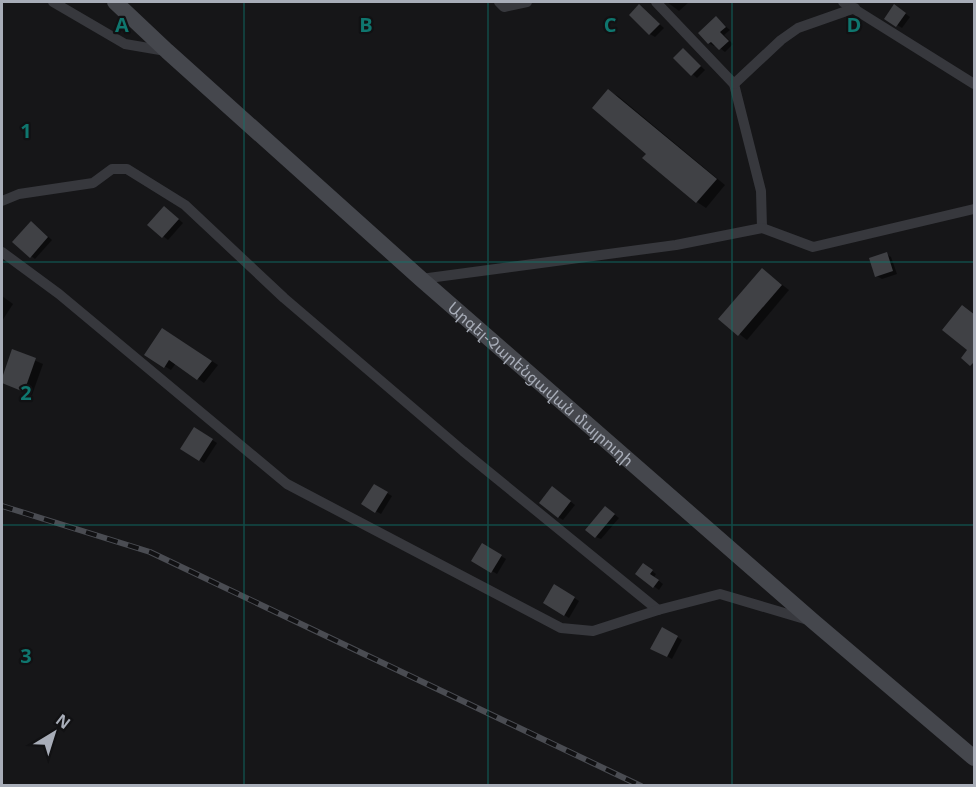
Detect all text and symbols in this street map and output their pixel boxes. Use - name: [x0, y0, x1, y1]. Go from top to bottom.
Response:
- text: A: [115, 11, 129, 38]
- text: B: [359, 11, 373, 38]
- text: C: [604, 11, 617, 38]
- text: D: [847, 11, 861, 38]
- text: 1: [20, 117, 32, 144]
- street label: Արգել-Չարենցավան մայրուղի: [443, 296, 639, 471]
- text: 2: [20, 379, 32, 406]
- text: 3: [20, 642, 32, 669]
- north arrow: [24, 703, 84, 763]
- text: N: [51, 709, 75, 734]

